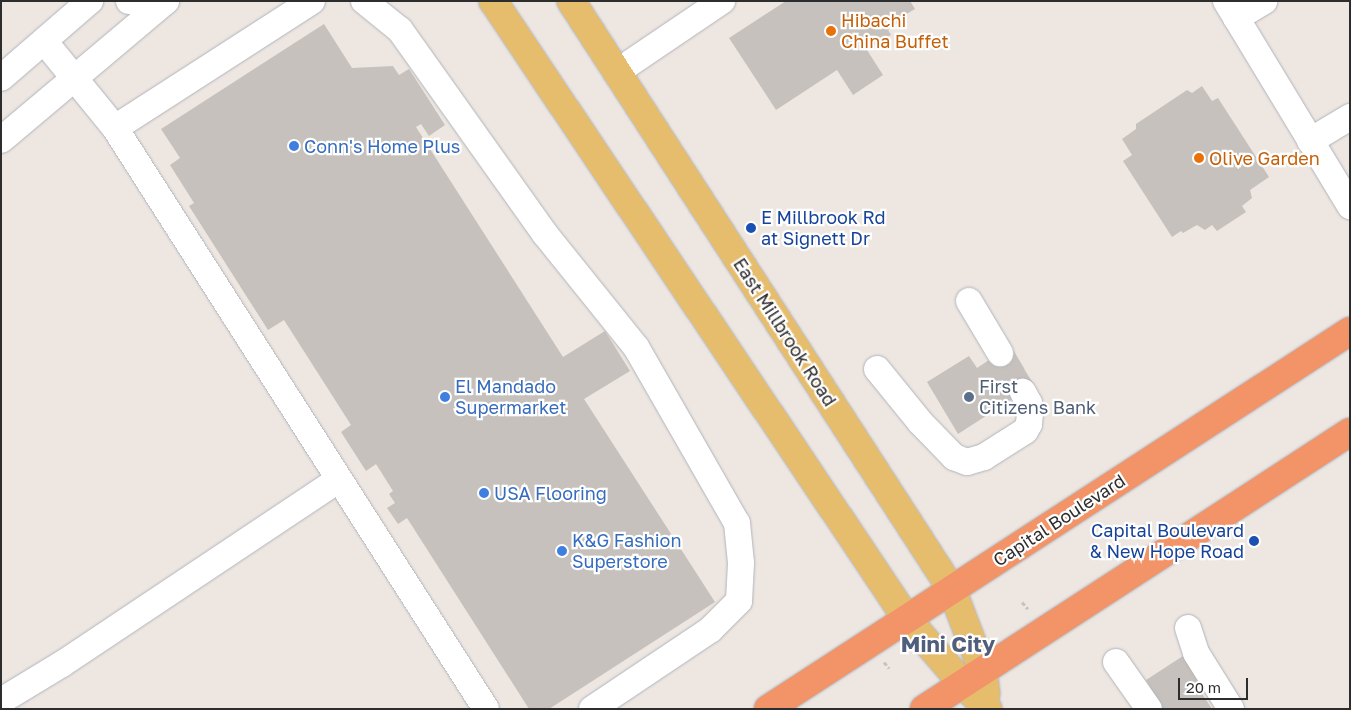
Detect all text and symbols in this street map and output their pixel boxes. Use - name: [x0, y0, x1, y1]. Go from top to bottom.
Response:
- place label: Hibachi China Buffet: [841, 10, 949, 52]
- marker: Hibachi China Buffet: [825, 25, 837, 37]
- place label: Conn's Home Plus: [304, 135, 460, 157]
- marker: Conn's Home Plus: [288, 140, 300, 152]
- place label: Olive Garden: [1209, 147, 1320, 169]
- marker: Olive Garden: [1193, 152, 1205, 164]
- place label: E Millbrook Rd at Signett Dr: [761, 207, 886, 250]
- marker: E Millbrook Rd at Signett Dr: [745, 222, 757, 234]
- street label: East Millbrook Road: [729, 254, 841, 410]
- place label: El Mandado Supermarket: [455, 376, 567, 418]
- place label: First Citizens Bank: [979, 376, 1096, 418]
- marker: El Mandado Supermarket: [439, 391, 451, 403]
- marker: First Citizens Bank: [963, 391, 975, 403]
- street label: Capital Boulevard: [989, 469, 1129, 571]
- place label: USA Flooring: [494, 482, 607, 504]
- marker: USA Flooring: [478, 487, 490, 499]
- place label: Capital Boulevard & New Hope Road: [1090, 520, 1244, 562]
- place label: K&G Fashion Superstore: [572, 530, 681, 572]
- marker: Capital Boulevard & New Hope Road: [1248, 535, 1260, 547]
- marker: K&G Fashion Superstore: [556, 545, 568, 557]
- district label: Mini City: [901, 631, 995, 657]
- scale bar: [1181, 668, 1251, 700]
- text: 20 m: [1186, 678, 1221, 696]

